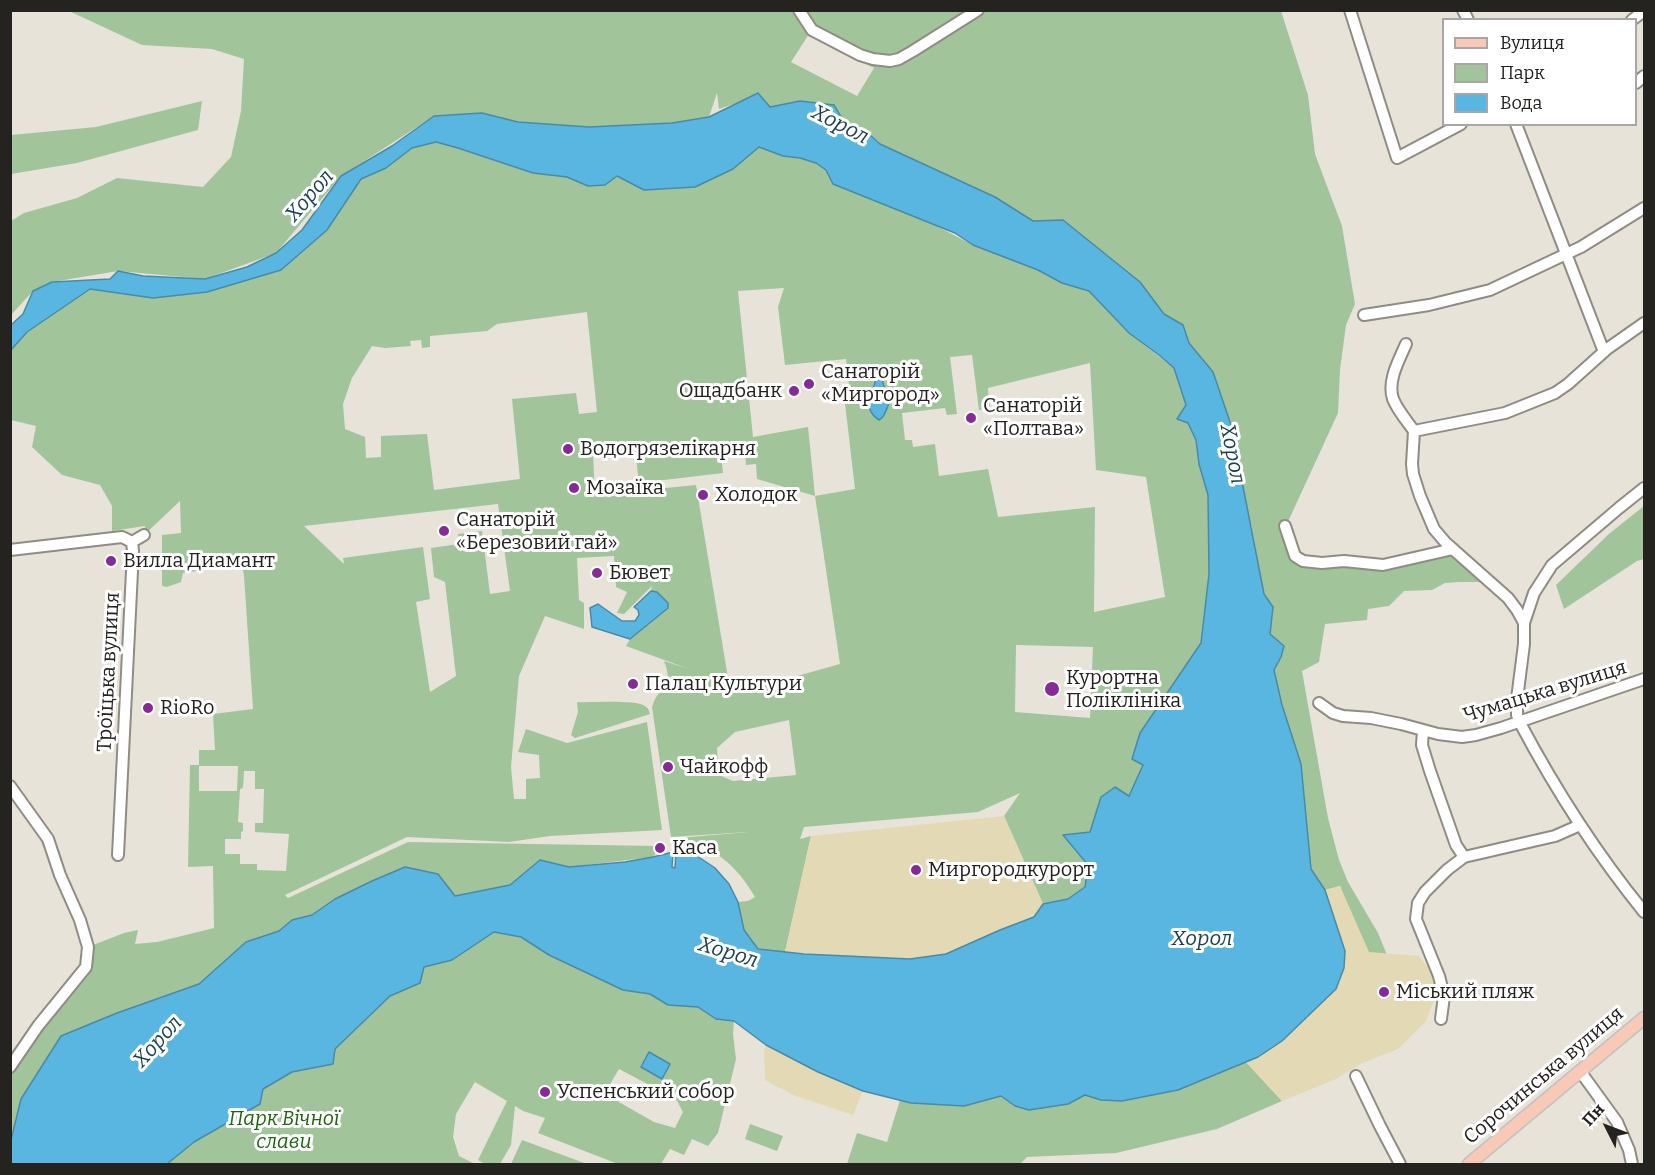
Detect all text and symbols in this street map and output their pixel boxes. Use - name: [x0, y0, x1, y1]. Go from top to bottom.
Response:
- legend: [1442, 18, 1637, 126]
- text: Вулиця: [1500, 32, 1564, 54]
- text: Парк: [1500, 62, 1545, 84]
- text: Вода: [1500, 92, 1542, 114]
- water label: Хорол: [807, 100, 873, 150]
- water label: Хорол: [281, 165, 339, 227]
- place label: Санаторій «Миргород»: [821, 360, 940, 407]
- marker: Санаторій «Миргород»: [802, 377, 816, 391]
- place label: Ощадбанк: [679, 379, 782, 403]
- marker: Ощадбанк: [787, 384, 801, 398]
- place label: Санаторій «Полтава»: [983, 394, 1084, 441]
- marker: Санаторій «Полтава»: [964, 411, 978, 425]
- water label: Хорол: [1214, 422, 1250, 486]
- place label: Водогрязелікарня: [580, 437, 756, 461]
- marker: Водогрязелікарня: [561, 442, 575, 456]
- place label: Мозаїка: [586, 476, 664, 500]
- marker: Мозаїка: [567, 481, 581, 495]
- place label: Холодок: [715, 483, 797, 507]
- marker: Холодок: [696, 488, 710, 502]
- place label: Санаторій «Березовий гай»: [456, 508, 618, 555]
- marker: Санаторій «Березовий гай»: [437, 524, 451, 538]
- place label: Вилла Диамант: [123, 549, 275, 573]
- marker: Вилла Диамант: [104, 554, 118, 568]
- place label: Бювет: [609, 561, 670, 585]
- marker: Бювет: [590, 566, 604, 580]
- street label: Троїцька вулиця: [93, 592, 125, 752]
- street label: Чумацька вулиця: [1461, 656, 1629, 728]
- place label: Курортна Поліклініка: [1066, 666, 1181, 713]
- place label: Палац Культури: [645, 672, 802, 696]
- marker: Палац Культури: [626, 677, 640, 691]
- marker: Курортна Поліклініка: [1043, 680, 1061, 698]
- place label: RioRo: [160, 696, 215, 720]
- marker: RioRo: [141, 701, 155, 715]
- place label: Чайкофф: [680, 755, 768, 779]
- marker: Чайкофф: [661, 760, 675, 774]
- place label: Каса: [672, 836, 717, 860]
- marker: Каса: [653, 841, 667, 855]
- place label: Миргородкурорт: [928, 858, 1094, 882]
- marker: Миргородкурорт: [909, 863, 923, 877]
- water label: Хорол: [1172, 926, 1232, 952]
- water label: Хорол: [695, 932, 761, 974]
- place label: Міський пляж: [1396, 980, 1535, 1004]
- marker: Міський пляж: [1377, 985, 1391, 999]
- street label: Сорочинська вулиця: [1459, 1002, 1629, 1150]
- water label: Хорол: [128, 1011, 188, 1073]
- place label: Успенський собор: [557, 1080, 735, 1104]
- marker: Успенський собор: [538, 1085, 552, 1099]
- north arrow: [1577, 1097, 1637, 1157]
- text: Пн: [1578, 1100, 1608, 1130]
- park label: Парк Вічної слави: [228, 1107, 340, 1154]

